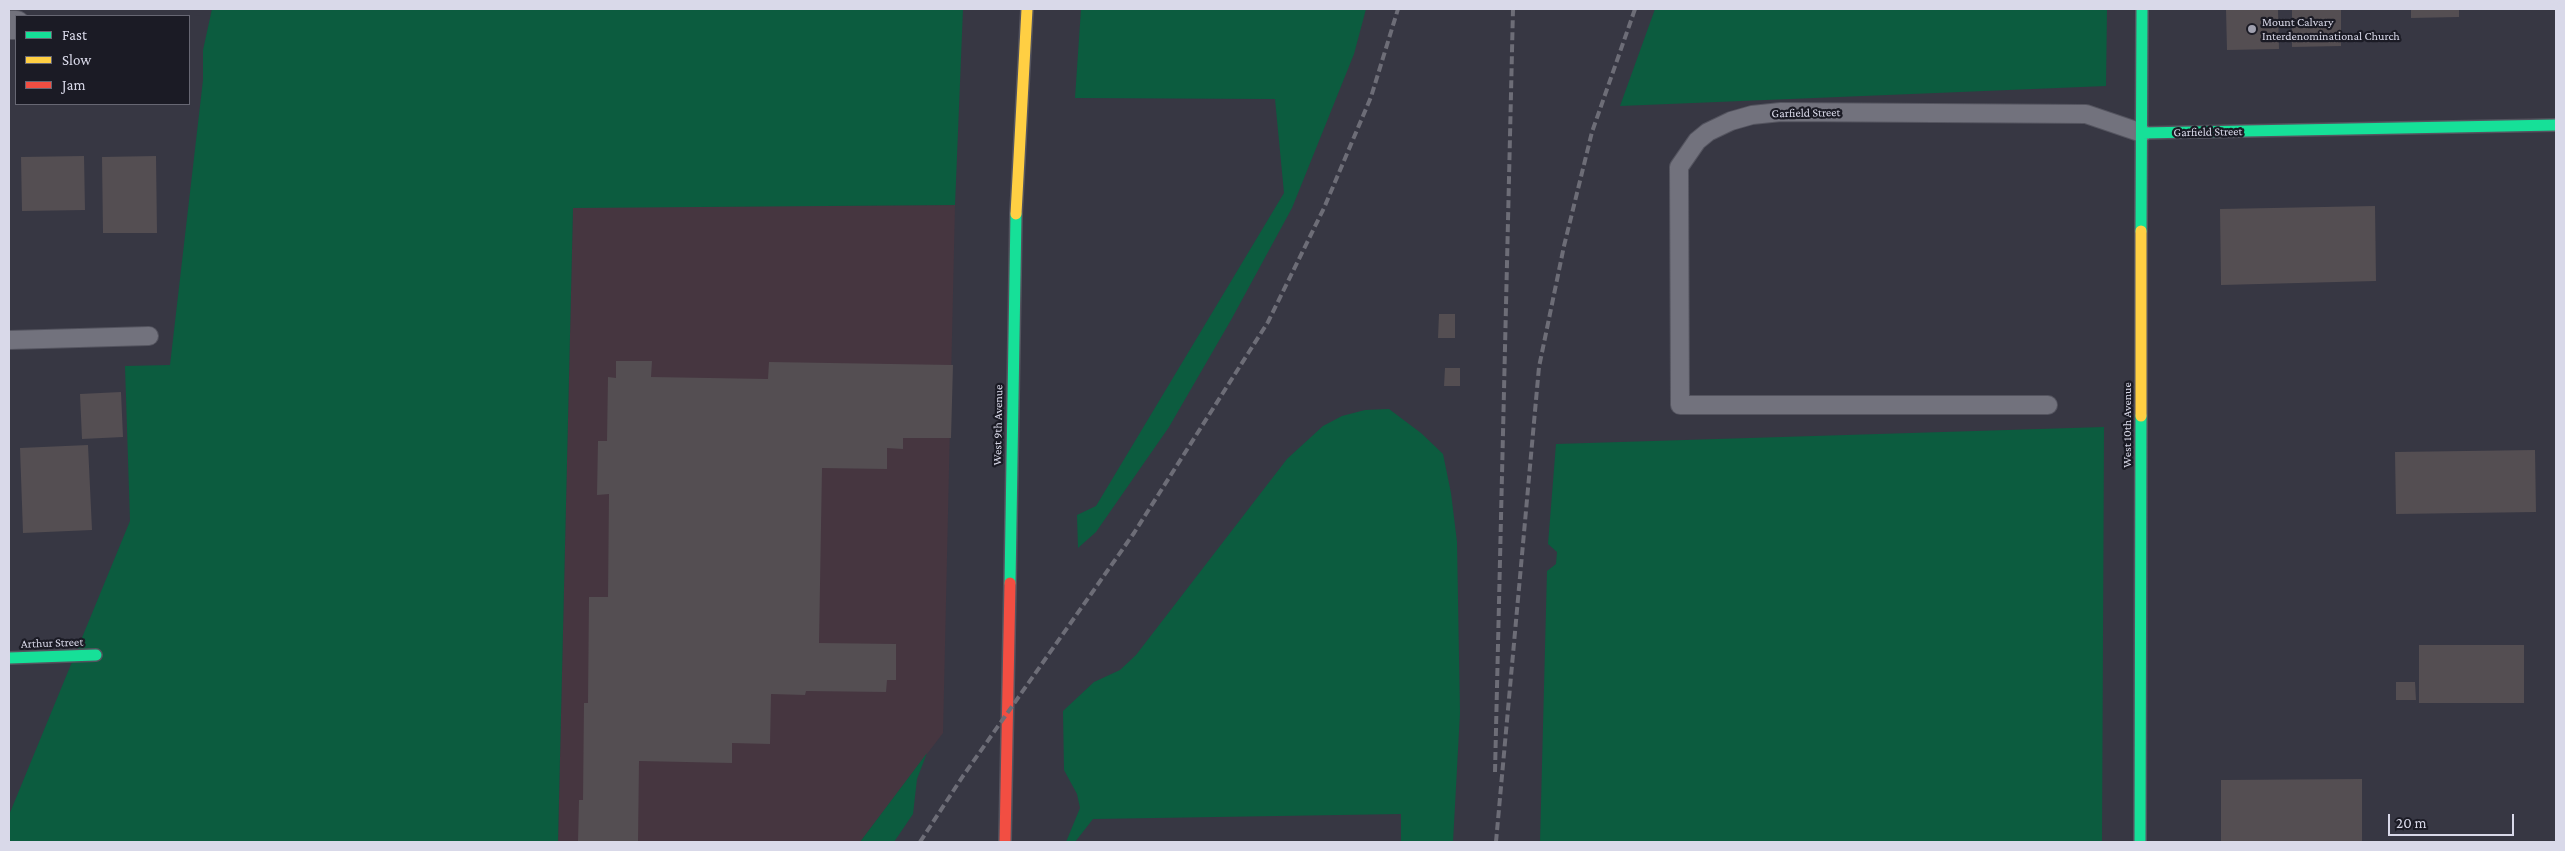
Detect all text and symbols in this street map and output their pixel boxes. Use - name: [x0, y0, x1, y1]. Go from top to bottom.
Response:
- legend: [15, 15, 190, 105]
- place label: Mount Calvary Interdenominational Church: [2262, 15, 2400, 43]
- marker: Mount Calvary Interdenominational Church: [2246, 23, 2258, 35]
- text: Fast: [62, 27, 87, 43]
- text: Slow: [62, 52, 91, 68]
- text: Jam: [62, 77, 85, 93]
- street label: Garfield Street: [1771, 105, 1841, 121]
- street label: Garfield Street: [2173, 124, 2243, 140]
- street label: West 10th Avenue: [2120, 382, 2134, 468]
- street label: West 9th Avenue: [990, 384, 1006, 466]
- street label: Arthur Street: [21, 635, 83, 651]
- scale bar: [2390, 804, 2516, 836]
- text: 20 m: [2396, 815, 2427, 831]

